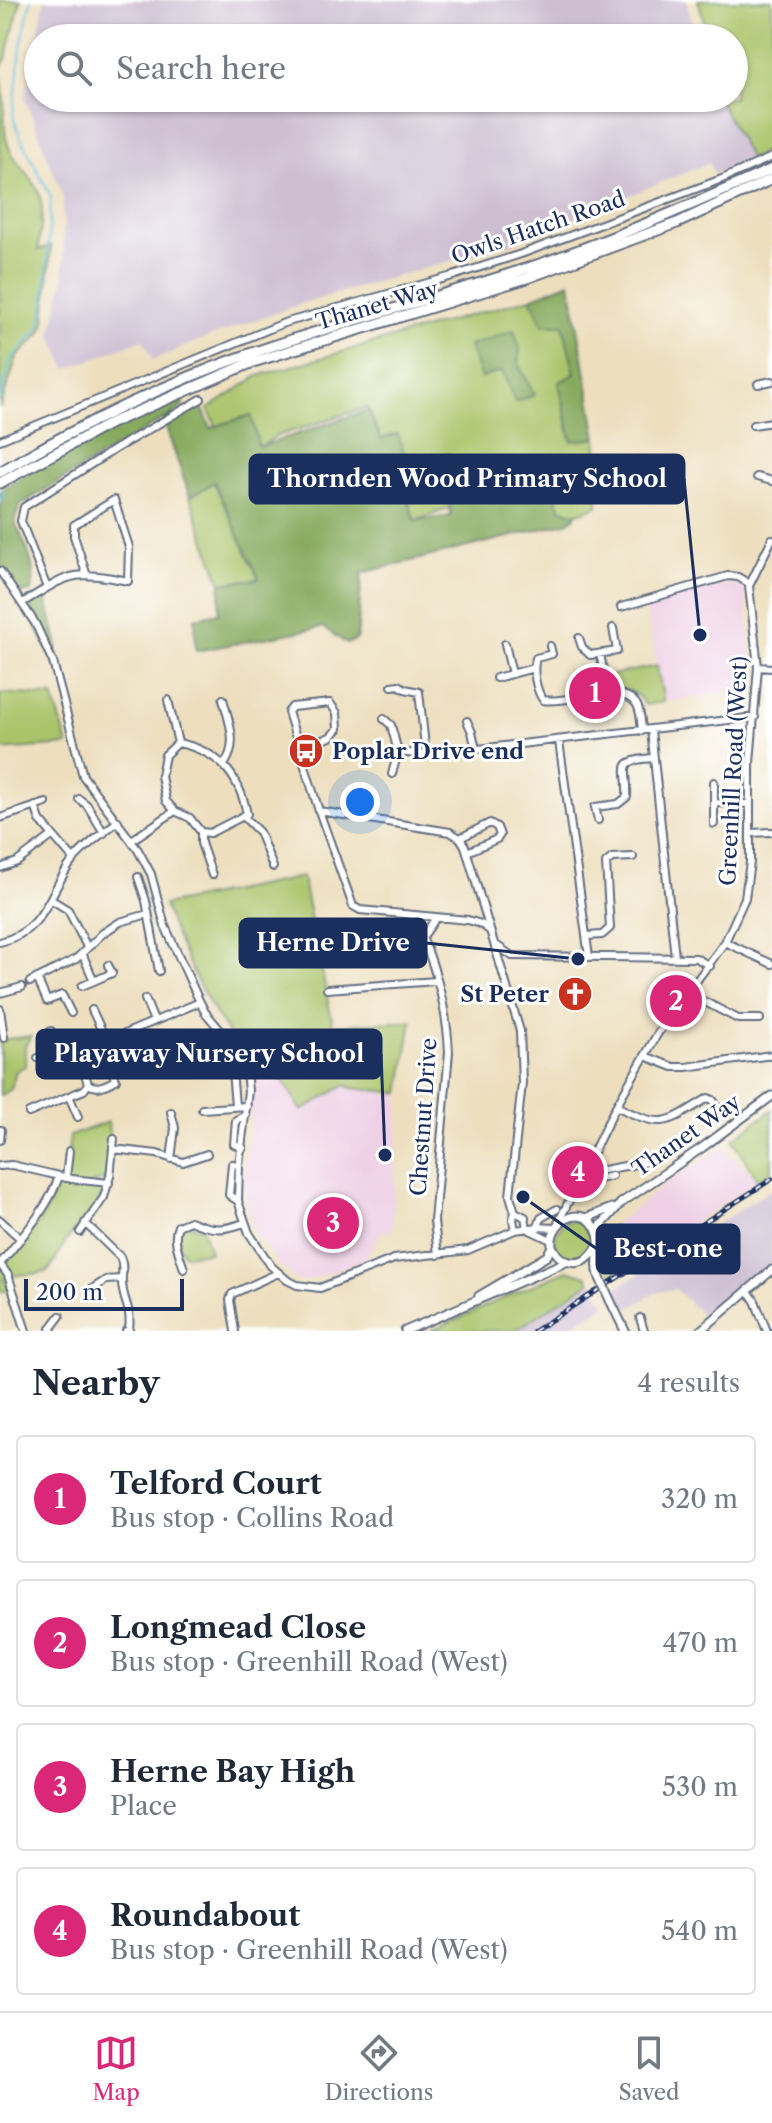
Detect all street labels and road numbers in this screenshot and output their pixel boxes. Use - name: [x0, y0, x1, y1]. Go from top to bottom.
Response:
- street label: Owls Hatch Road: [448, 185, 629, 270]
- street label: Thanet Way: [313, 275, 442, 336]
- street label: Greenhill Road (West): [714, 656, 753, 887]
- street label: Chestnut Drive: [405, 1037, 442, 1197]
- street label: Thanet Way: [627, 1088, 746, 1183]

